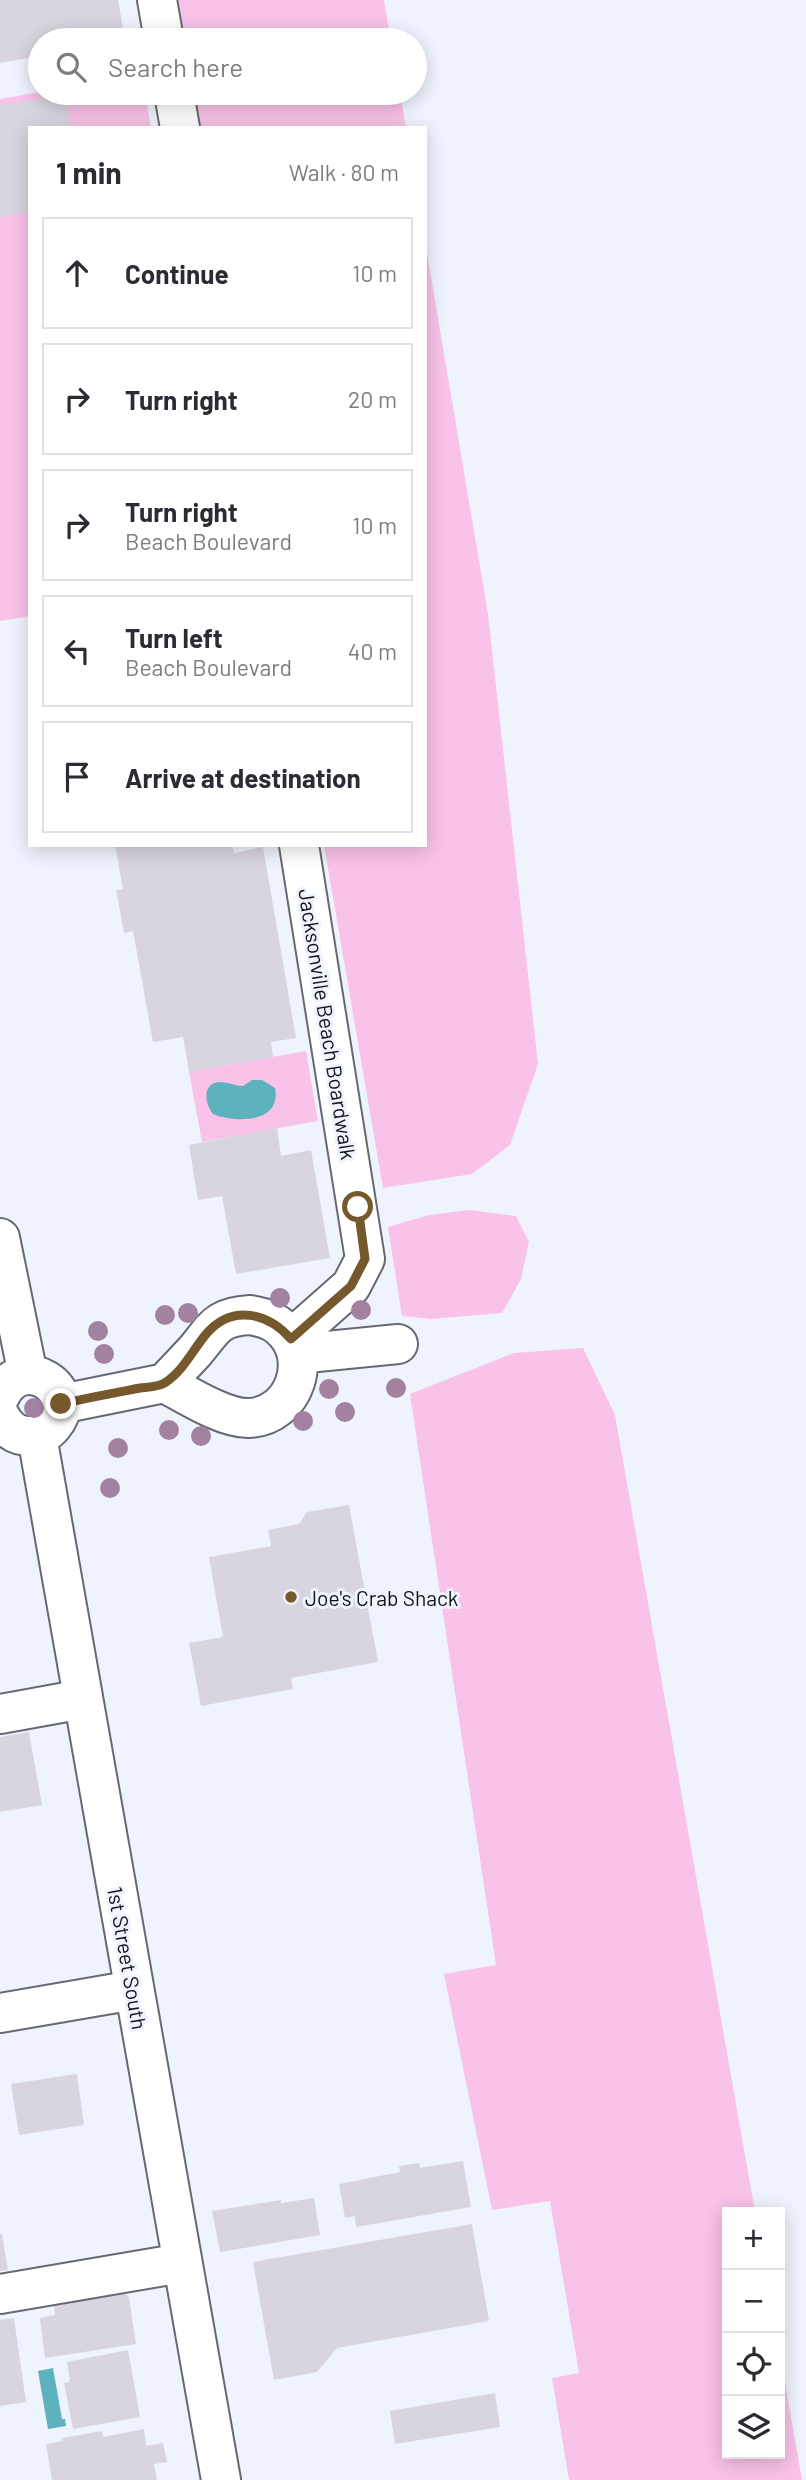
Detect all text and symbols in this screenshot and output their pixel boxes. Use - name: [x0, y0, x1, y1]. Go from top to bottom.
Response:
- search box: [28, 28, 427, 105]
- icon: search: [52, 48, 90, 86]
- text: Search here: [108, 51, 243, 82]
- text: 1 min: [56, 154, 122, 190]
- text: Walk · 80 m: [289, 158, 399, 186]
- icon: ahead: [58, 254, 96, 292]
- text: Continue: [125, 258, 229, 289]
- text: 10 m: [352, 259, 397, 287]
- icon: right: [58, 380, 96, 418]
- text: Turn right: [125, 384, 238, 415]
- text: 20 m: [348, 385, 397, 413]
- text: Turn right: [125, 496, 238, 527]
- icon: right: [58, 506, 96, 544]
- text: 10 m: [352, 511, 397, 539]
- text: Beach Boulevard: [125, 527, 292, 555]
- text: Turn left: [125, 622, 223, 653]
- icon: left: [58, 632, 96, 670]
- text: 40 m: [348, 637, 397, 665]
- text: Beach Boulevard: [125, 653, 292, 681]
- icon: arrive: [58, 758, 96, 796]
- text: Arrive at destination: [125, 762, 361, 793]
- street label: Jacksonville Beach Boardwalk: [294, 887, 362, 1161]
- route start: [342, 1191, 373, 1222]
- route end: [45, 1388, 76, 1419]
- place label: Joe's Crab Shack: [305, 1585, 458, 1610]
- marker: Joe's Crab Shack: [283, 1589, 299, 1605]
- street label: 1st Street South: [103, 1885, 153, 2031]
- map controls: [722, 2207, 785, 2459]
- button: +: [722, 2207, 785, 2270]
- button: −: [722, 2270, 785, 2333]
- button: locate: [722, 2333, 785, 2396]
- button: layers: [722, 2396, 785, 2459]

